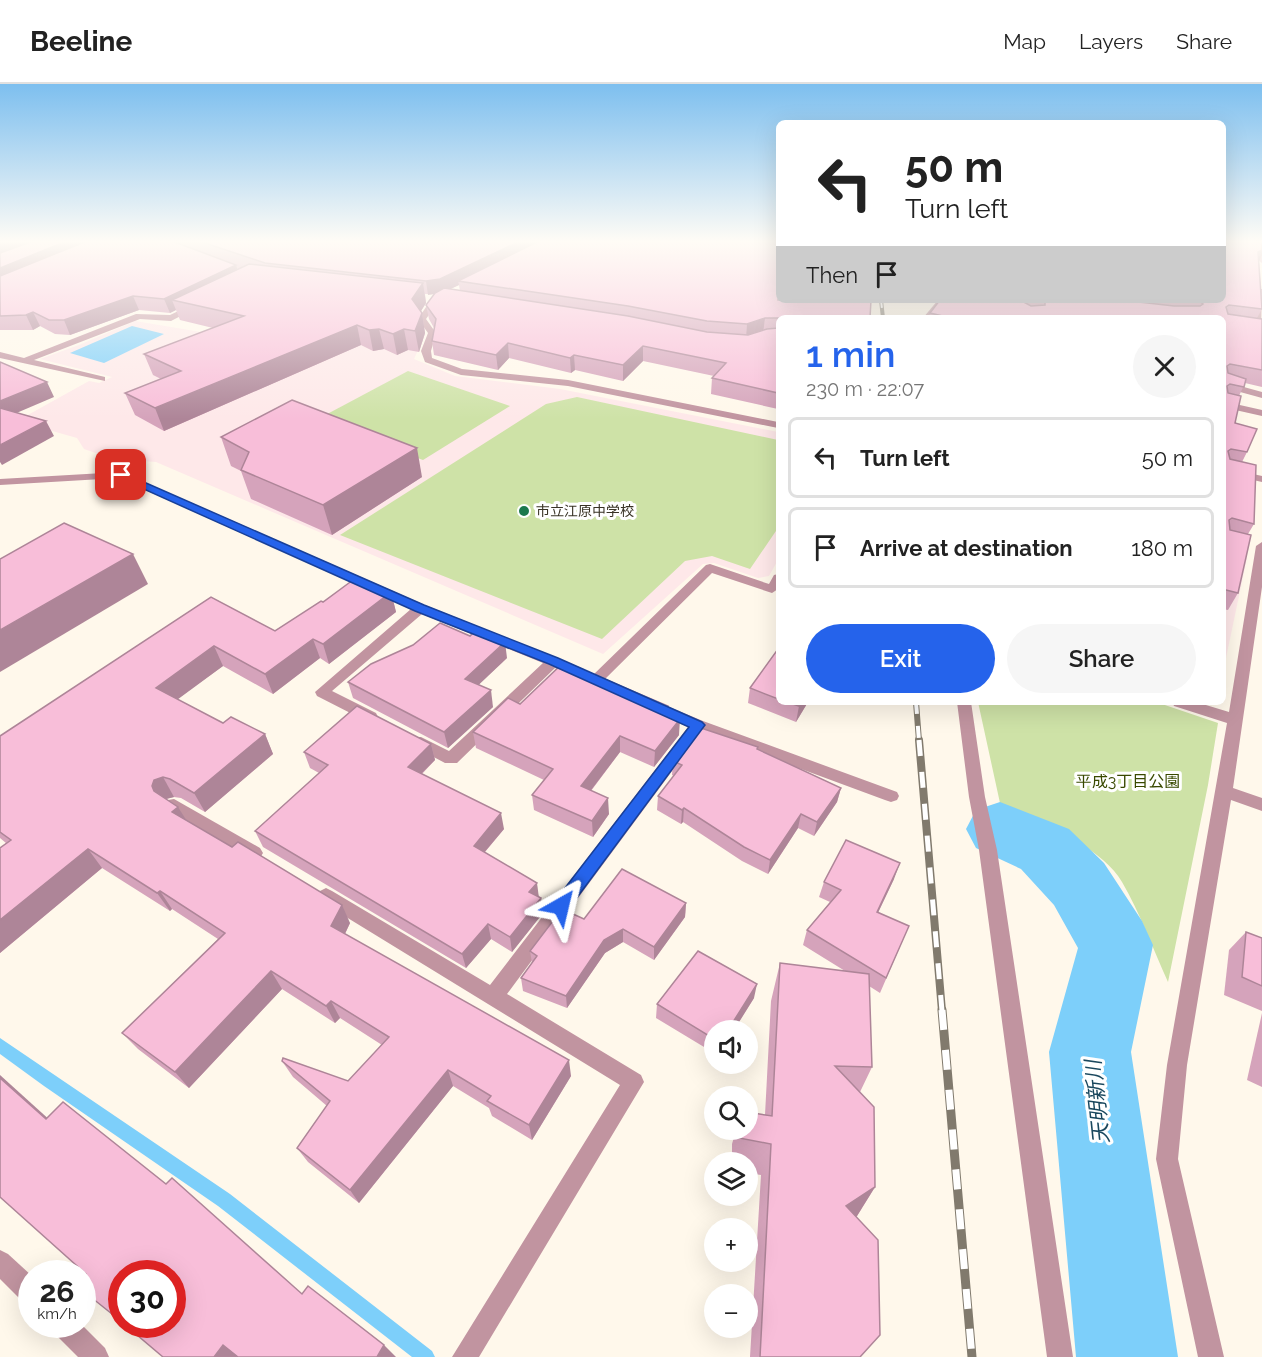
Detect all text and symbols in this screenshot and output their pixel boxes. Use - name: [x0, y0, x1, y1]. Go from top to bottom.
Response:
- text: Beeline: [30, 25, 132, 58]
- text: Map: [1003, 29, 1046, 54]
- text: Layers: [1079, 29, 1143, 54]
- text: Share: [1176, 29, 1232, 54]
- text: 50 m: [905, 143, 1003, 192]
- icon: left: [806, 144, 884, 222]
- text: Turn left: [905, 193, 1008, 224]
- icon: arrive: [870, 258, 903, 291]
- text: Then: [806, 262, 858, 288]
- text: 1 min: [806, 333, 895, 375]
- button: close: [1133, 335, 1196, 398]
- text: 230 m · 22:07: [806, 377, 924, 401]
- icon: left: [809, 441, 842, 474]
- text: Turn left: [860, 445, 950, 471]
- text: 50 m: [1142, 445, 1193, 471]
- pin: [95, 449, 146, 500]
- icon: arrive: [104, 458, 137, 491]
- place label: 市立江原中学校: [536, 503, 634, 519]
- marker: 市立江原中学校: [517, 504, 531, 518]
- icon: arrive: [809, 531, 842, 564]
- text: Arrive at destination: [860, 535, 1073, 561]
- text: 180 m: [1131, 535, 1193, 561]
- button: Exit: [806, 624, 995, 693]
- button: Share: [1007, 624, 1196, 693]
- park label: 平成3丁目公園: [1076, 772, 1180, 791]
- position arrow: [529, 874, 593, 938]
- map controls: [704, 1020, 758, 1338]
- button: sound: [704, 1020, 758, 1074]
- water label: 天明新川: [1080, 1057, 1114, 1145]
- button: search: [704, 1086, 758, 1140]
- button: layers: [704, 1152, 758, 1206]
- button: +: [704, 1218, 758, 1272]
- speed limit sign: 30: [108, 1260, 186, 1338]
- text: 26: [39, 1274, 75, 1309]
- button: −: [704, 1284, 758, 1338]
- text: km/h: [37, 1305, 77, 1323]

